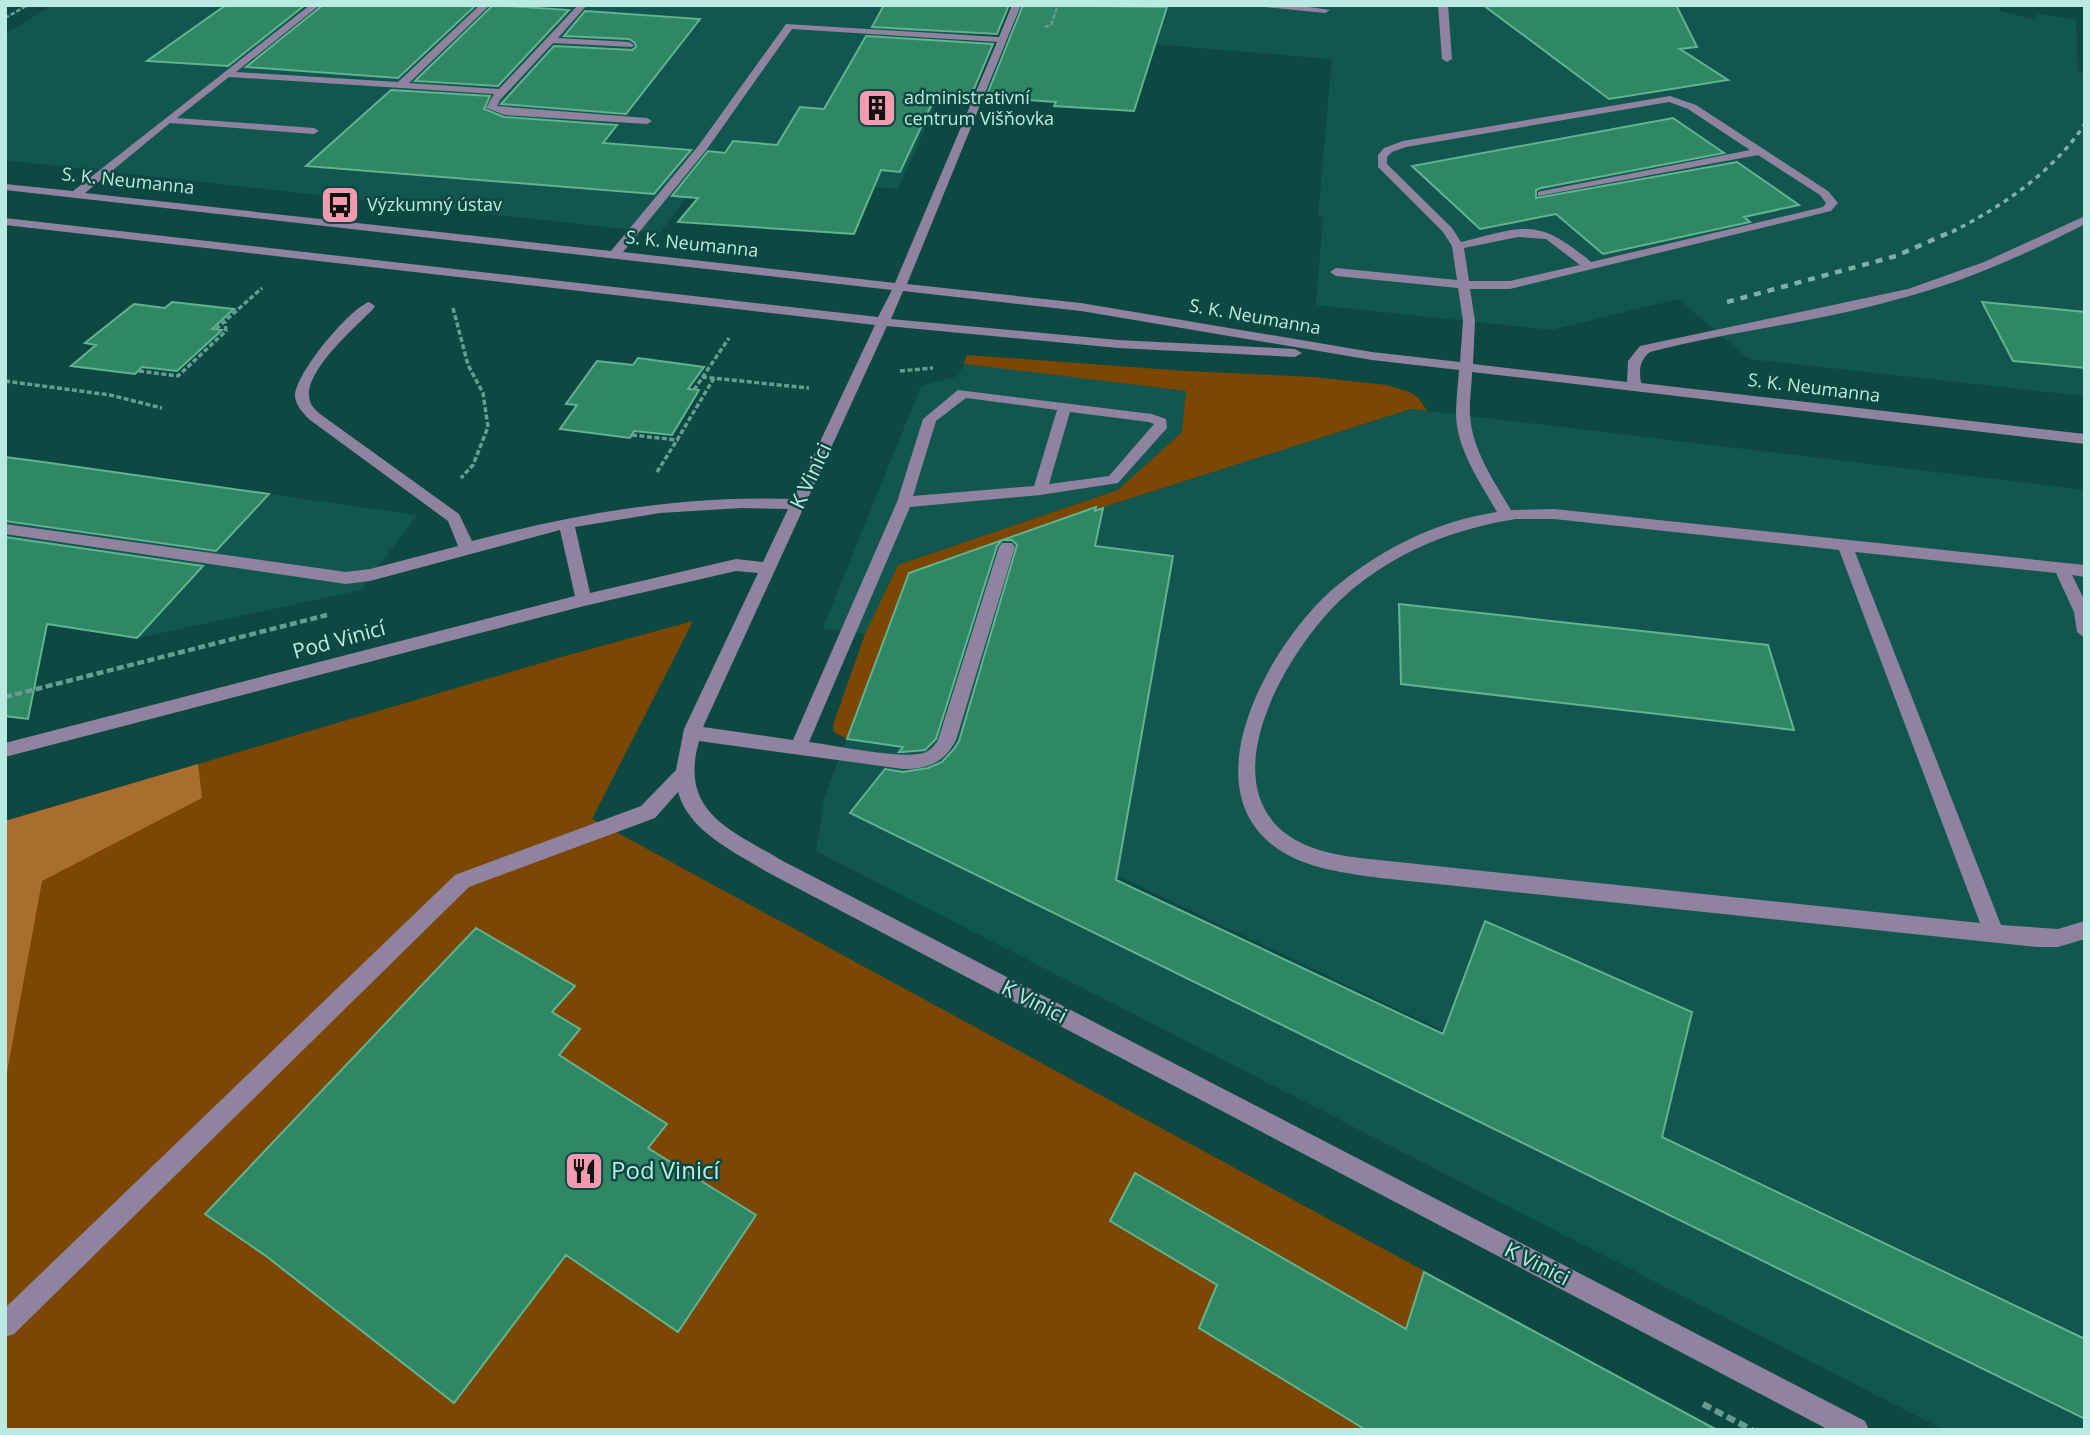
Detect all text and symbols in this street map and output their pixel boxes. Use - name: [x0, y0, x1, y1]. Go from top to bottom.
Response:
- place label: administrativní centrum Višňovka: [904, 85, 1054, 130]
- building icon: administrativní centrum Višňovka: [856, 87, 898, 129]
- street label: S. K. Neumanna: [61, 161, 196, 199]
- bus stop icon: Výzkumný ústav: [319, 184, 361, 226]
- place label: Výzkumný ústav: [367, 192, 502, 216]
- street label: S. K. Neumanna: [625, 224, 760, 262]
- street label: S. K. Neumanna: [1188, 293, 1323, 339]
- street label: S. K. Neumanna: [1747, 367, 1882, 407]
- street label: K Vinici: [783, 438, 838, 513]
- street label: Pod Vinicí: [289, 613, 389, 665]
- street label: K Vinici: [997, 973, 1072, 1029]
- restaurant icon: Pod Vinicí: [563, 1150, 605, 1192]
- place label: Pod Vinicí: [611, 1153, 720, 1186]
- street label: K Vinici: [1500, 1235, 1575, 1291]

